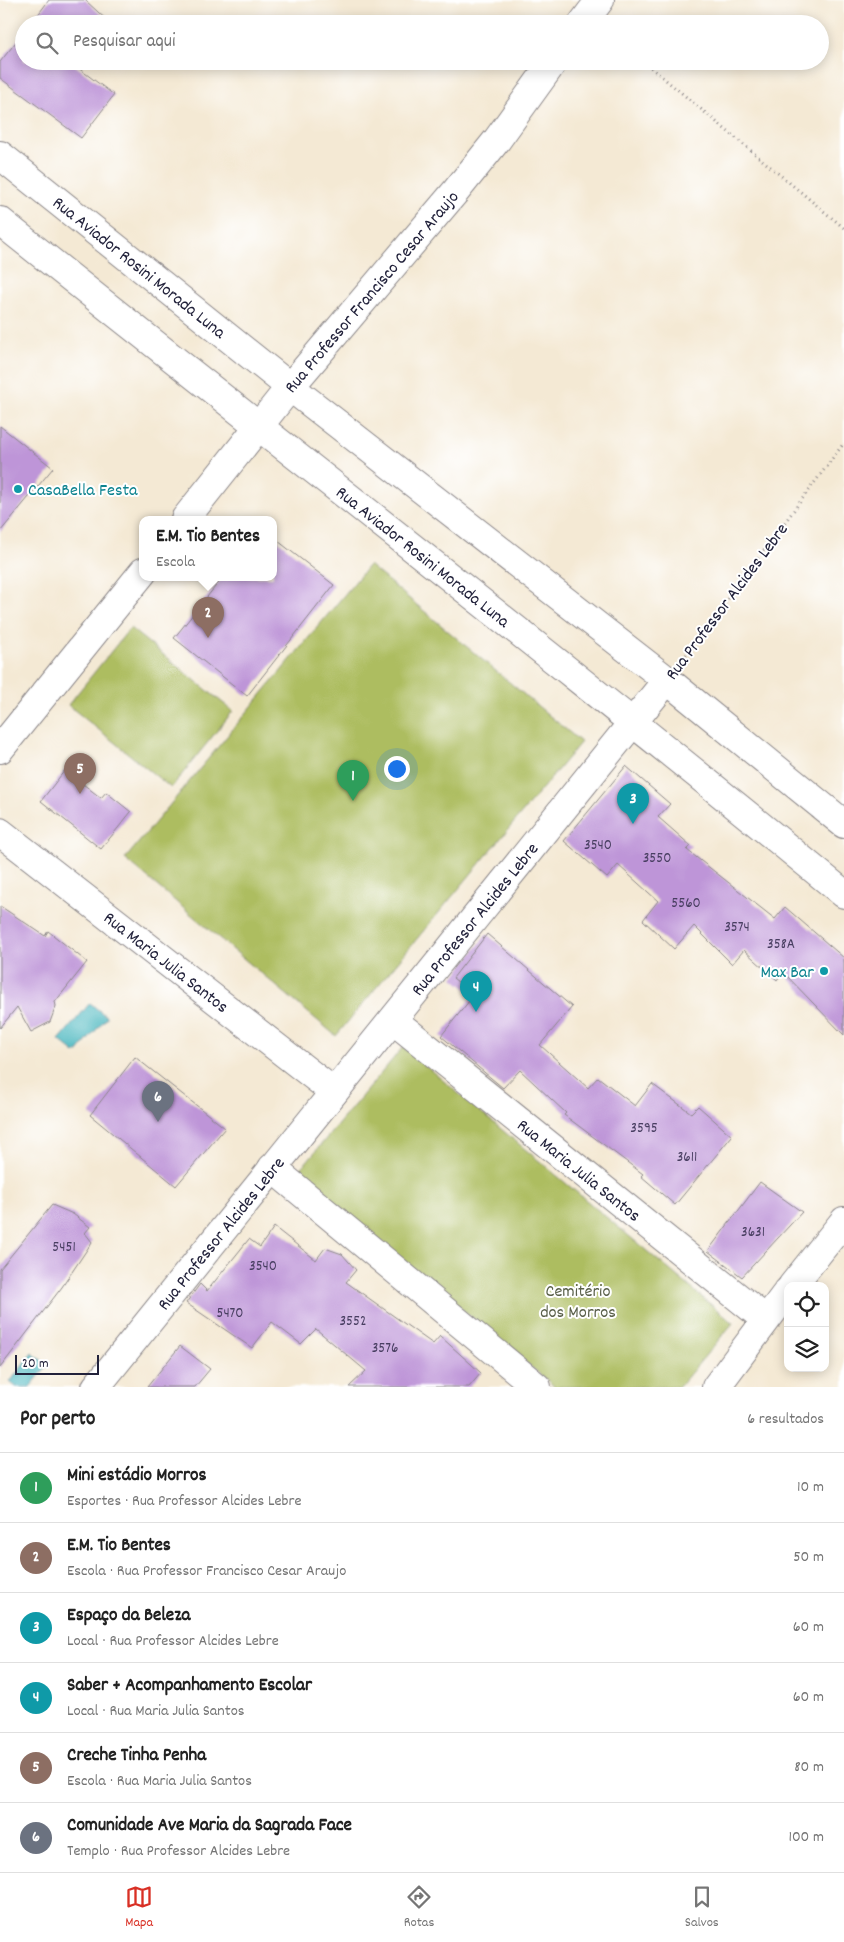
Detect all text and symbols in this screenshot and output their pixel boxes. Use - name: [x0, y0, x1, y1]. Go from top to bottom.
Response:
- search box: [15, 15, 829, 70]
- icon: search: [33, 29, 61, 57]
- text: Pesquisar aqui: [73, 29, 175, 56]
- street label: Rua Professor Francisco Cesar Araujo: [280, 186, 466, 400]
- street label: Rua Aviador Rosini Morada Luna: [46, 192, 231, 346]
- place label: CasaBella Festa: [28, 479, 138, 504]
- street label: Rua Aviador Rosini Morada Luna: [329, 482, 515, 635]
- marker: CasaBella Festa: [12, 483, 24, 495]
- popup: [139, 516, 277, 581]
- street label: Rua Professor Alcides Lebre: [661, 519, 795, 686]
- text: E.M. Tio Bentes: [156, 524, 260, 551]
- text: Escola: [156, 551, 195, 574]
- pin: 2: [192, 597, 224, 638]
- pin: 5: [64, 753, 96, 794]
- your location: [384, 756, 410, 782]
- pin: 1: [337, 760, 369, 801]
- pin: 3: [617, 783, 649, 824]
- house number: 3540: [584, 835, 612, 857]
- street label: Rua Professor Alcides Lebre: [407, 838, 546, 1002]
- house number: 3550: [643, 848, 671, 870]
- house number: 5560: [671, 893, 701, 915]
- street label: Rua Maria Julia Santos: [97, 907, 233, 1020]
- house number: 3574: [724, 917, 750, 939]
- house number: 358A: [767, 934, 795, 956]
- place label: Max Bar: [761, 961, 814, 986]
- marker: Max Bar: [818, 965, 830, 977]
- pin: 4: [460, 971, 492, 1012]
- pin: 6: [142, 1081, 174, 1122]
- street label: Rua Maria Julia Santos: [511, 1114, 645, 1229]
- house number: 3595: [630, 1118, 658, 1140]
- house number: 3611: [677, 1147, 697, 1169]
- street label: Rua Professor Alcides Lebre: [153, 1152, 292, 1317]
- house number: 3631: [741, 1222, 765, 1244]
- house number: 5451: [52, 1237, 76, 1259]
- house number: 3540: [249, 1256, 277, 1278]
- park label: Cemitério dos Morros: [540, 1280, 616, 1326]
- map controls: [784, 1282, 829, 1372]
- button: locate: [784, 1282, 829, 1327]
- house number: 5470: [216, 1303, 244, 1325]
- house number: 3552: [339, 1311, 367, 1333]
- button: layers: [784, 1327, 829, 1372]
- house number: 3576: [372, 1338, 398, 1360]
- scale bar: [15, 1352, 99, 1375]
- text: 20 m: [22, 1354, 49, 1374]
- text: Por perto: [20, 1405, 95, 1435]
- text: 6 resultados: [747, 1408, 824, 1431]
- text: Mini estádio Morros: [67, 1463, 206, 1490]
- text: 1: [34, 1476, 38, 1499]
- text: 10 m: [797, 1476, 824, 1499]
- text: Esportes · Rua Professor Alcides Lebre: [67, 1490, 301, 1513]
- text: E.M. Tio Bentes: [67, 1533, 171, 1560]
- text: 2: [33, 1546, 40, 1569]
- text: 50 m: [793, 1546, 824, 1569]
- text: Escola · Rua Professor Francisco Cesar Araujo: [67, 1560, 346, 1583]
- text: Espaço da Beleza: [67, 1603, 190, 1630]
- text: 3: [32, 1616, 40, 1639]
- text: 60 m: [793, 1616, 824, 1639]
- text: Local · Rua Professor Alcides Lebre: [67, 1630, 279, 1653]
- text: Saber + Acompanhamento Escolar: [67, 1673, 312, 1700]
- text: 4: [33, 1686, 39, 1709]
- text: 60 m: [793, 1686, 824, 1709]
- text: Local · Rua Maria Julia Santos: [67, 1700, 245, 1723]
- text: Creche Tinha Penha: [67, 1743, 206, 1770]
- text: 5: [32, 1756, 40, 1779]
- text: 80 m: [794, 1756, 824, 1779]
- text: Escola · Rua Maria Julia Santos: [67, 1770, 252, 1793]
- text: Comunidade Ave Maria da Sagrada Face: [67, 1813, 352, 1840]
- text: 6: [32, 1826, 40, 1849]
- text: 100 m: [788, 1826, 824, 1849]
- text: Templo · Rua Professor Alcides Lebre: [67, 1840, 290, 1863]
- tab: Mapa: [125, 1883, 153, 1933]
- tab: Rotas: [404, 1883, 434, 1933]
- tab: Salvos: [685, 1883, 719, 1933]

